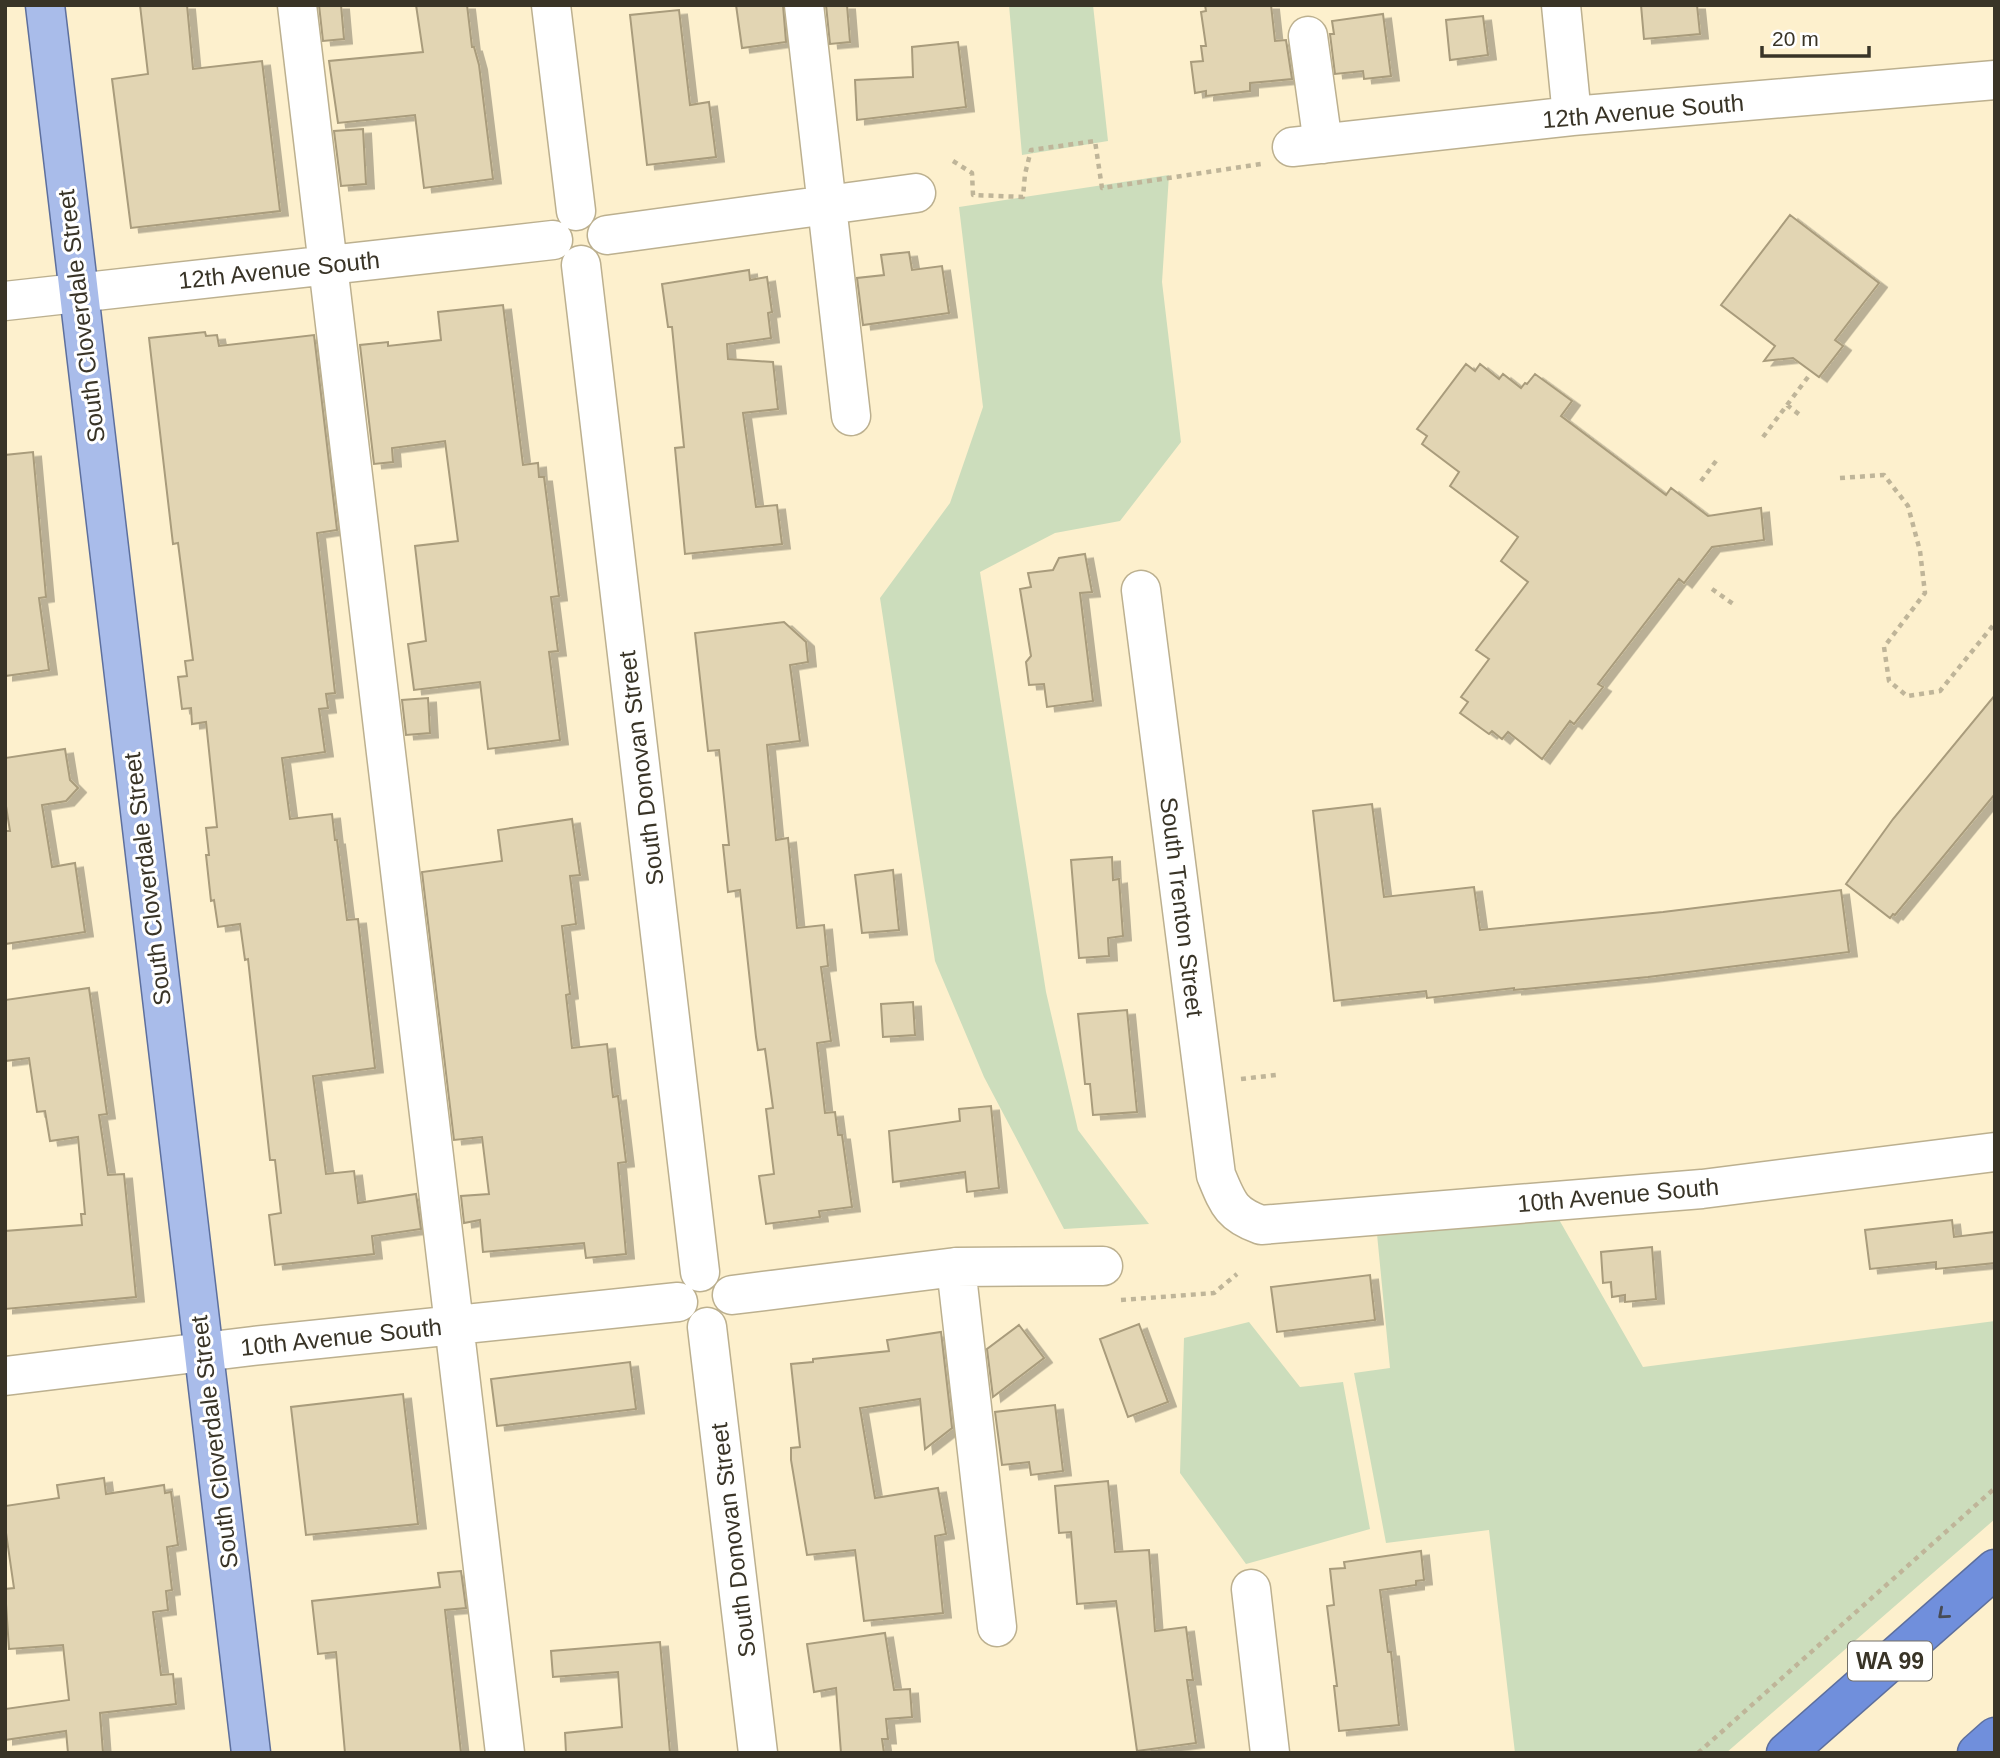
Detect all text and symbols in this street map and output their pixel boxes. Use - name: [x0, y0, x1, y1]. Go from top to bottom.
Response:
- scale bar: [1762, 14, 1869, 58]
- text: 20 m: [1772, 27, 1819, 50]
- street label: 12th Avenue South: [1541, 89, 1745, 133]
- street label: South Cloverdale Street: [52, 188, 110, 444]
- street label: 12th Avenue South: [177, 246, 381, 294]
- street label: South Donovan Street: [613, 649, 669, 887]
- street label: South Cloverdale Street: [118, 751, 176, 1007]
- street label: South Trenton Street: [1155, 795, 1209, 1019]
- street label: 10th Avenue South: [1516, 1173, 1720, 1217]
- street label: 10th Avenue South: [239, 1313, 443, 1361]
- street label: South Cloverdale Street: [185, 1314, 243, 1570]
- street label: South Donovan Street: [705, 1421, 761, 1659]
- one-way arrow: [1939, 1606, 1952, 1618]
- road number: WA 99: [1848, 1642, 1932, 1680]

